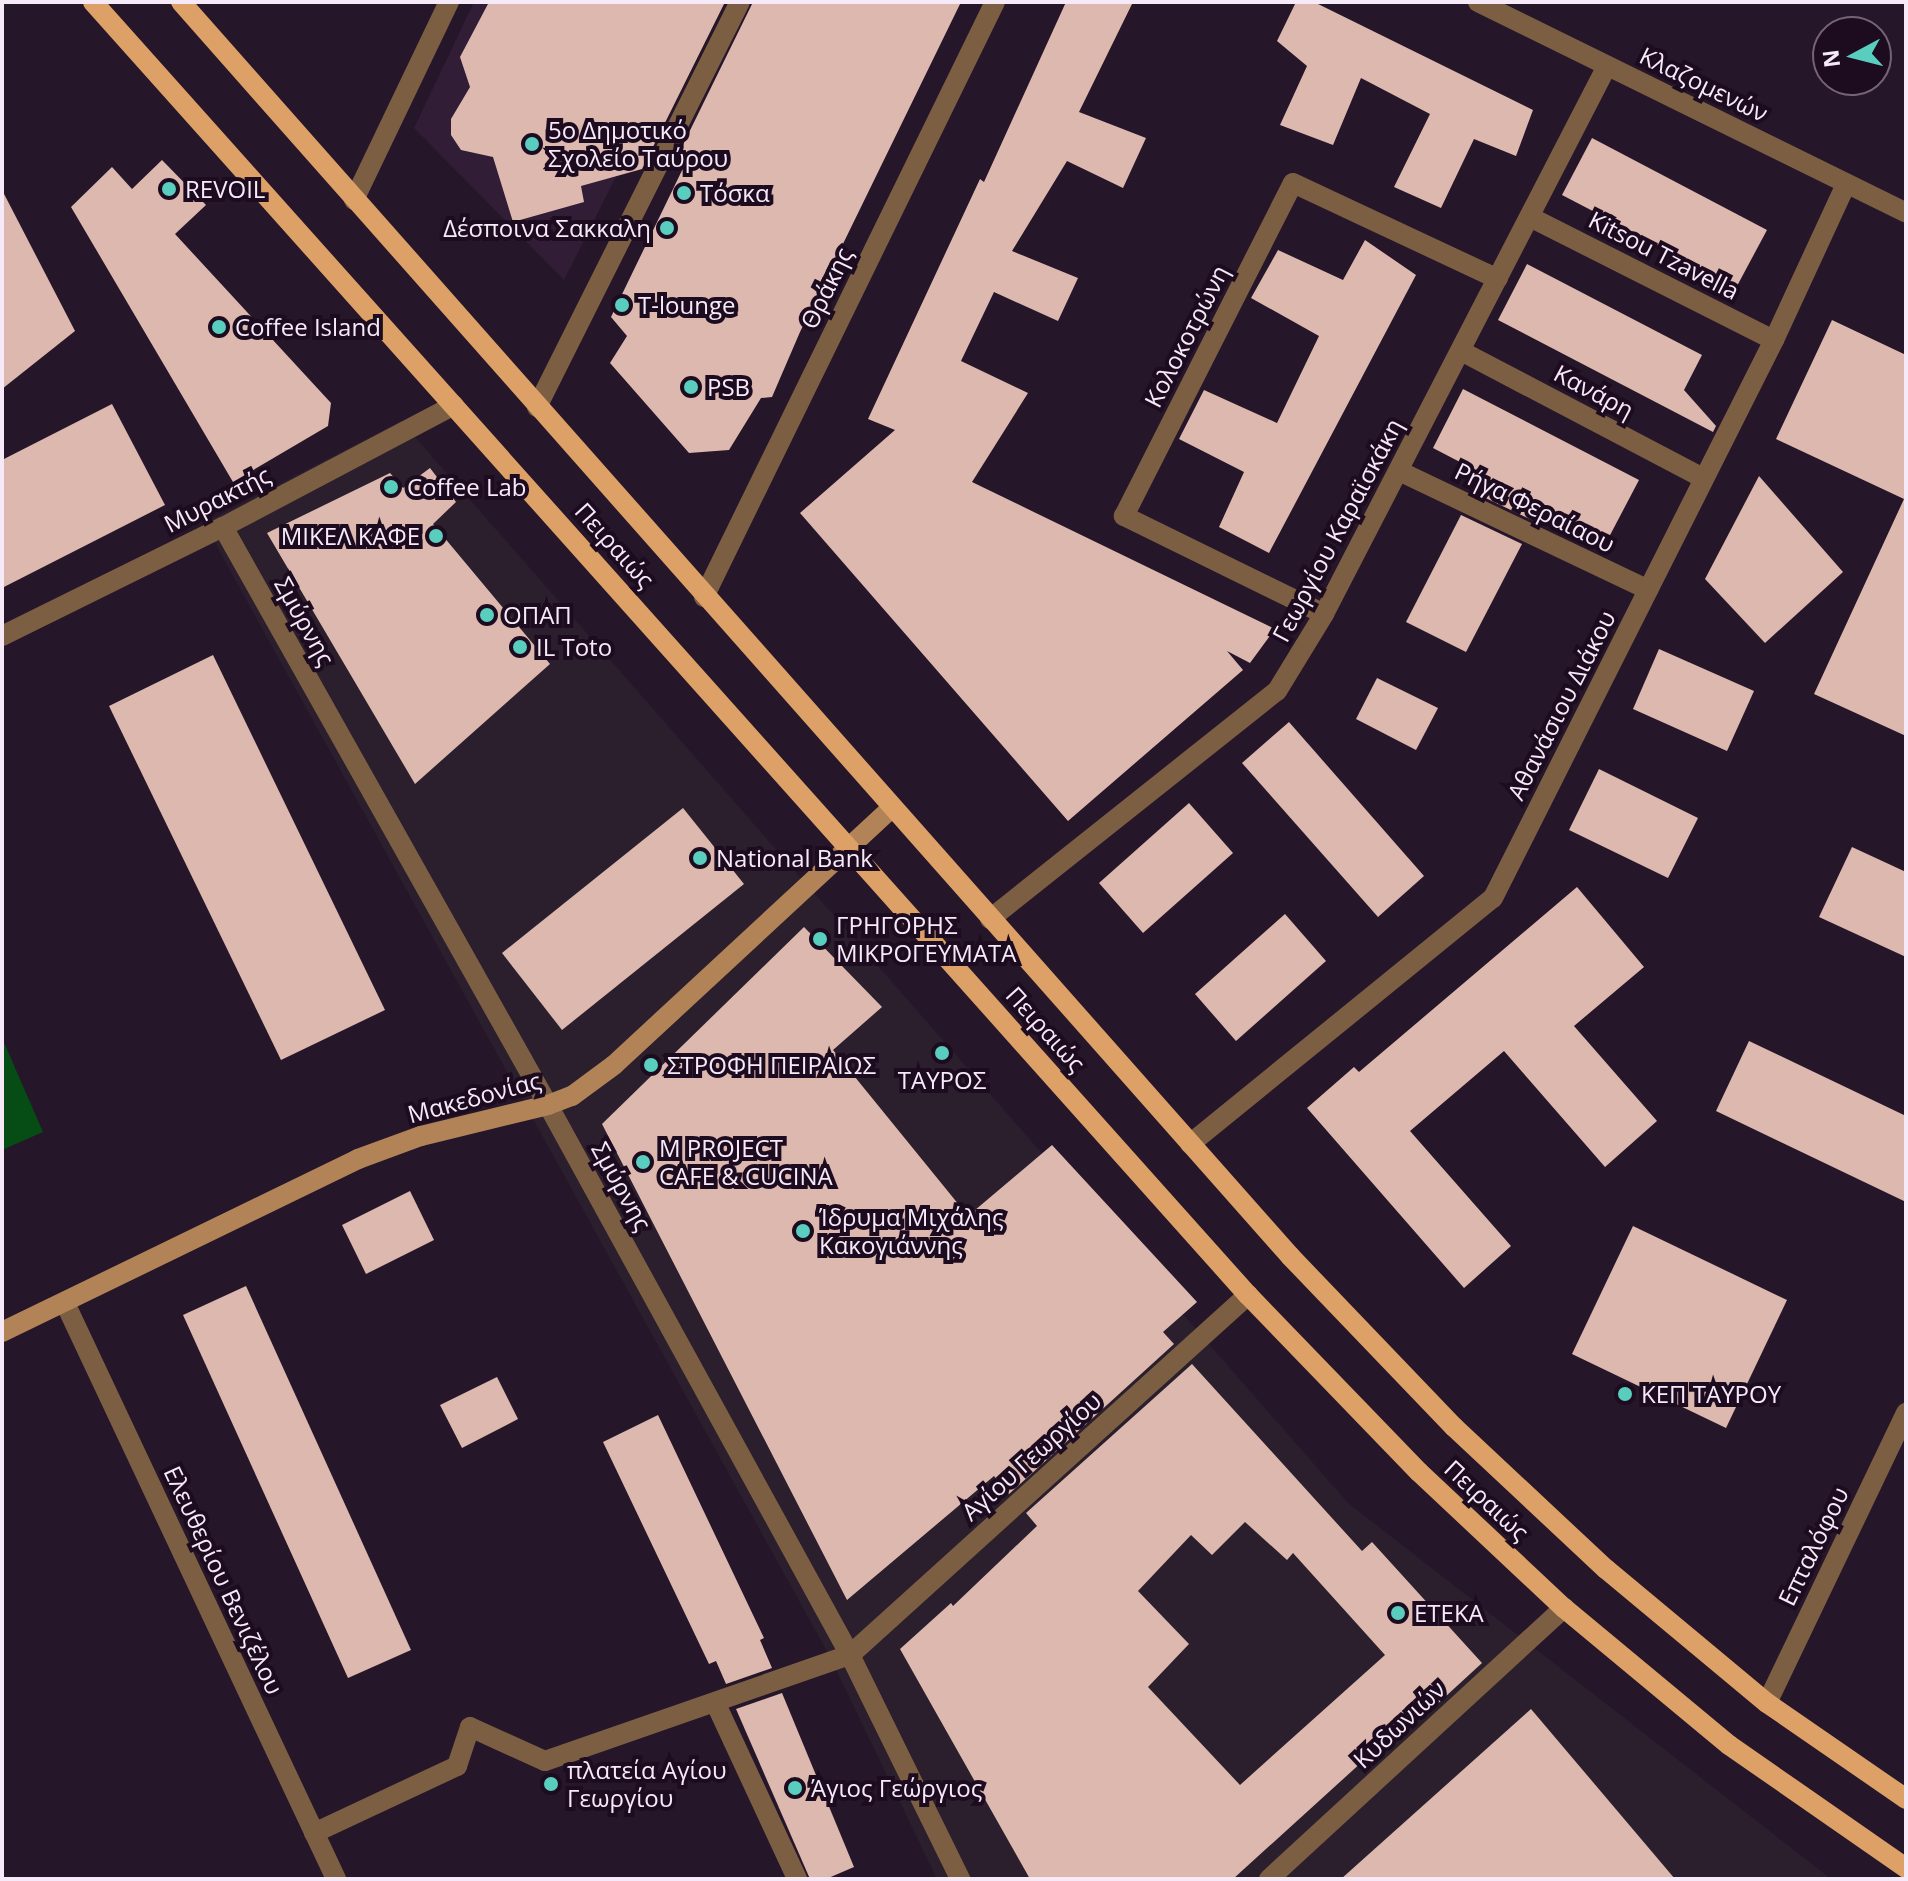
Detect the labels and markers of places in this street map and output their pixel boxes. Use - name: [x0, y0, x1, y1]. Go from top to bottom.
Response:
- place label: 5ο Δημοτικό Σχολείο Ταύρου: [548, 116, 728, 172]
- marker: 5ο Δημοτικό Σχολείο Ταύρου: [523, 135, 541, 153]
- place label: REVOIL: [185, 175, 265, 203]
- place label: Τόσκα: [700, 179, 770, 207]
- marker: REVOIL: [160, 180, 178, 198]
- marker: Τόσκα: [675, 184, 693, 202]
- place label: Δέσποινα Σακκαλη: [443, 214, 651, 242]
- marker: Δέσποινα Σακκαλη: [658, 219, 676, 237]
- place label: T-lounge: [638, 291, 735, 319]
- marker: T-lounge: [613, 296, 631, 314]
- place label: Coffee Island: [235, 313, 381, 341]
- marker: Coffee Island: [210, 318, 228, 336]
- place label: PSB: [707, 373, 750, 401]
- marker: PSB: [682, 378, 700, 396]
- place label: Coffee Lab: [407, 473, 526, 501]
- marker: Coffee Lab: [382, 478, 400, 496]
- place label: ΜΙΚΕΛ ΚΑΦΕ: [281, 522, 420, 550]
- marker: ΜΙΚΕΛ ΚΑΦΕ: [427, 527, 445, 545]
- place label: ΟΠΑΠ: [503, 601, 572, 629]
- marker: ΟΠΑΠ: [478, 606, 496, 624]
- place label: IL Toto: [536, 633, 612, 661]
- marker: IL Toto: [511, 638, 529, 656]
- place label: National Bank: [716, 844, 873, 872]
- marker: National Bank: [691, 849, 709, 867]
- place label: ΓΡΗΓΟΡΗΣ ΜΙΚΡΟΓΕΥΜΑΤΑ: [836, 911, 1016, 967]
- marker: ΓΡΗΓΟΡΗΣ ΜΙΚΡΟΓΕΥΜΑΤΑ: [811, 930, 829, 948]
- marker: ΤΑΥΡΟΣ: [933, 1044, 951, 1062]
- place label: ΣΤΡΟΦΗ ΠΕΙΡΑΙΩΣ: [667, 1051, 876, 1079]
- marker: ΣΤΡΟΦΗ ΠΕΙΡΑΙΩΣ: [642, 1056, 660, 1074]
- place label: ΤΑΥΡΟΣ: [898, 1066, 986, 1094]
- place label: M PROJECT CAFE & CUCINA: [659, 1134, 833, 1190]
- marker: M PROJECT CAFE & CUCINA: [634, 1153, 652, 1171]
- place label: Ίδρυμα Μιχάλης Κακογιάννης: [819, 1203, 1003, 1259]
- marker: Ίδρυμα Μιχάλης Κακογιάννης: [794, 1222, 812, 1240]
- place label: ΚΕΠ ΤΑΥΡΟΥ: [1641, 1380, 1781, 1408]
- marker: ΚΕΠ ΤΑΥΡΟΥ: [1616, 1385, 1634, 1403]
- place label: ΕΤΕΚΑ: [1414, 1599, 1484, 1627]
- marker: ΕΤΕΚΑ: [1389, 1604, 1407, 1622]
- place label: πλατεία Αγίου Γεωργίου: [567, 1756, 727, 1812]
- place label: Άγιος Γεώργιος: [811, 1774, 982, 1802]
- marker: πλατεία Αγίου Γεωργίου: [542, 1775, 560, 1793]
- marker: Άγιος Γεώργιος: [786, 1779, 804, 1797]

